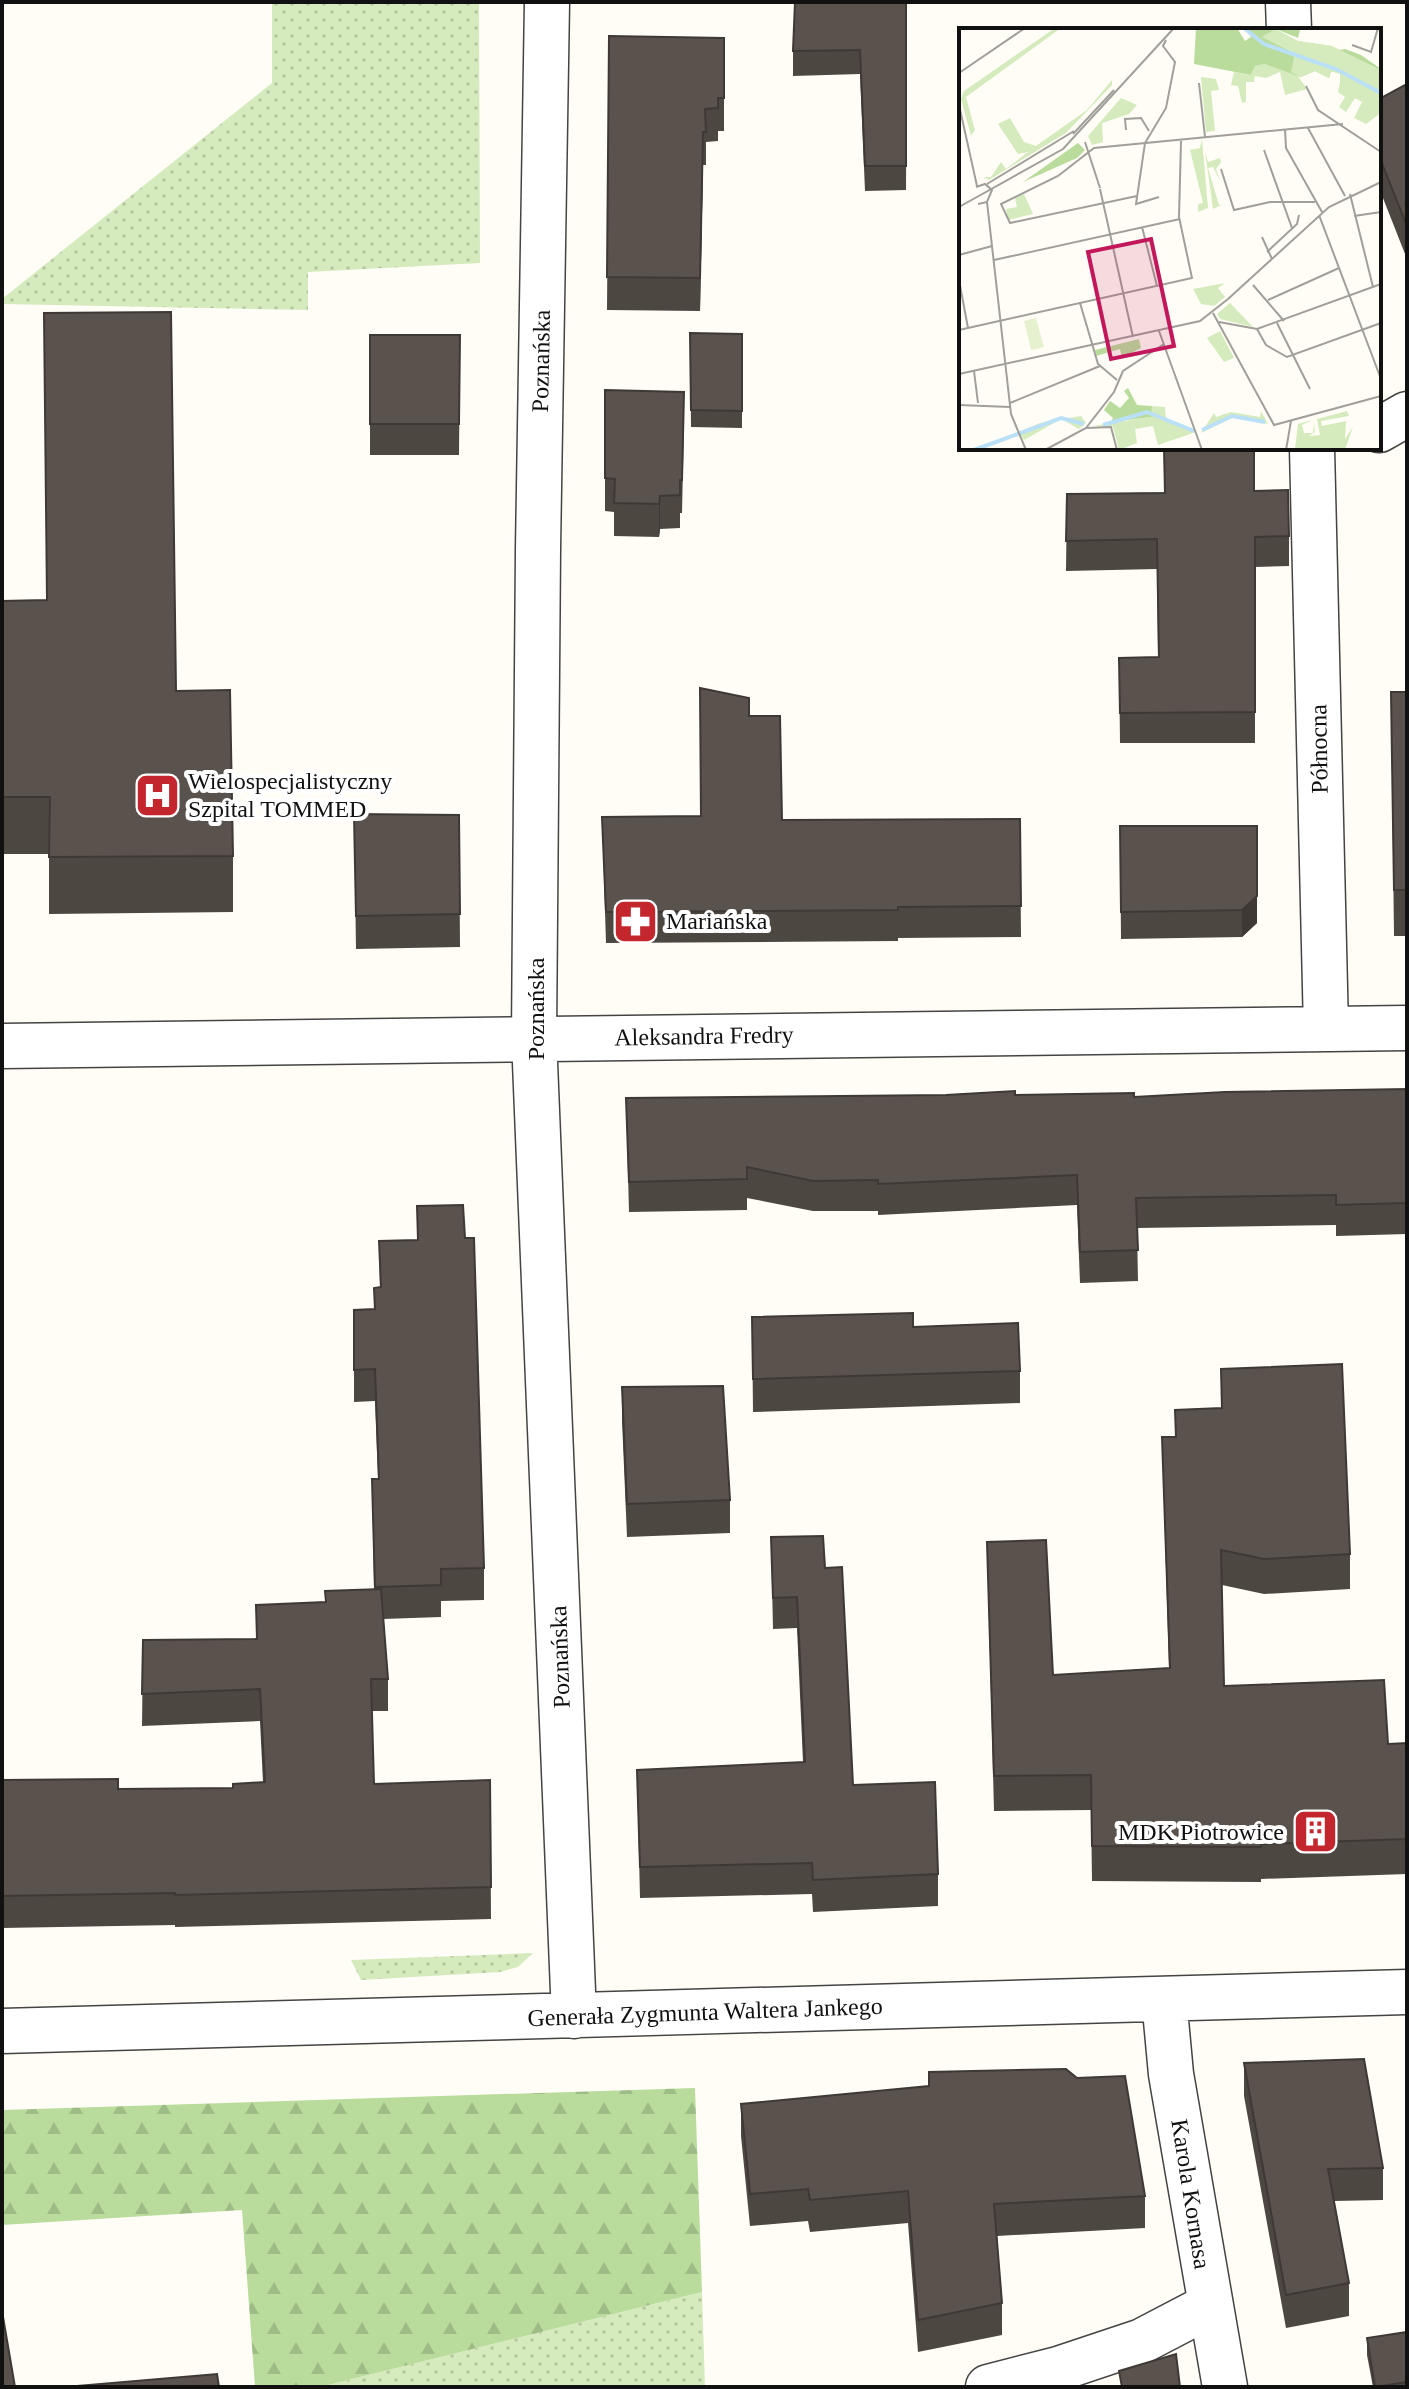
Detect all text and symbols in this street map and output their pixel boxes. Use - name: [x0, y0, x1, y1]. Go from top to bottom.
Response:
- inset map: [959, 28, 1381, 450]
- street label: Poznańska: [527, 309, 555, 413]
- street label: Północna: [1305, 704, 1333, 794]
- place label: Wielospecjalistyczny Szpital TOMMED: [188, 768, 392, 822]
- hospital icon: Wielospecjalistyczny Szpital TOMMED: [133, 771, 181, 819]
- pharmacy icon: Mariańska: [611, 897, 659, 945]
- place label: Mariańska: [666, 908, 768, 934]
- street label: Poznańska: [523, 957, 549, 1060]
- street label: Aleksandra Fredry: [614, 1021, 794, 1051]
- street label: Poznańska: [545, 1605, 575, 1709]
- building icon: MDK Piotrowice: [1291, 1808, 1339, 1856]
- place label: MDK Piotrowice: [1118, 1819, 1284, 1845]
- street label: Generała Zygmunta Waltera Jankego: [527, 1993, 883, 2031]
- street label: Karola Kornasa: [1166, 2117, 1216, 2271]

